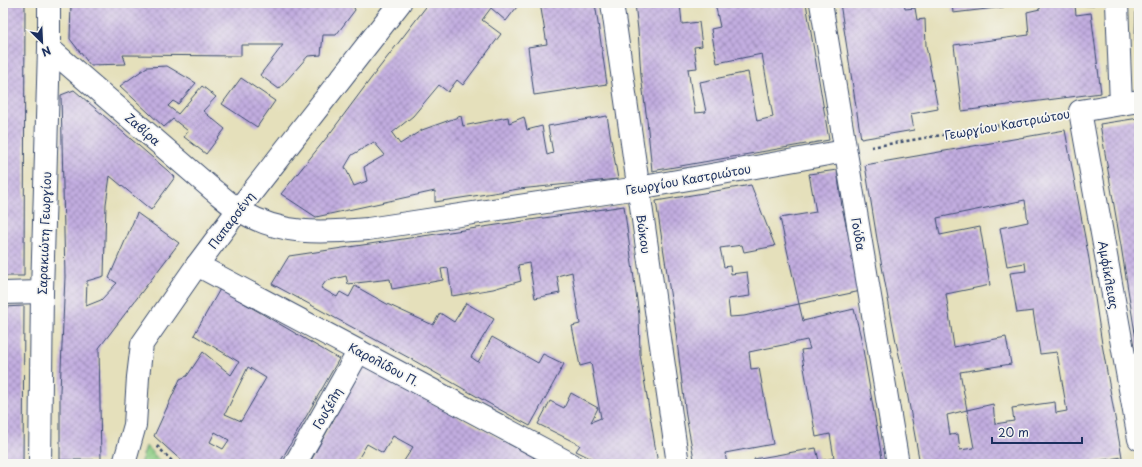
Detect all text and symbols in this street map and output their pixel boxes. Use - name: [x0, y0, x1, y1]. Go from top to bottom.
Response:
- north arrow: [22, 22, 62, 62]
- text: N: [39, 42, 54, 61]
- street label: Γεωργίου Καστριώτου: [943, 104, 1071, 144]
- street label: Ζαβίρα: [121, 108, 165, 150]
- street label: Γεωργίου Καστριώτου: [624, 159, 752, 199]
- street label: Σαρακιώτη Γεωργίου: [33, 171, 55, 295]
- street label: Παπαρσένη: [203, 188, 259, 252]
- street label: Βώκου: [632, 213, 656, 255]
- street label: Γούδα: [847, 216, 871, 252]
- street label: Αμφίκλειας: [1094, 239, 1124, 311]
- street label: Καρολίδου Π.: [345, 338, 423, 390]
- street label: Γουζέλη: [308, 384, 346, 432]
- scale bar: [992, 419, 1082, 445]
- text: 20 m: [998, 423, 1029, 441]

